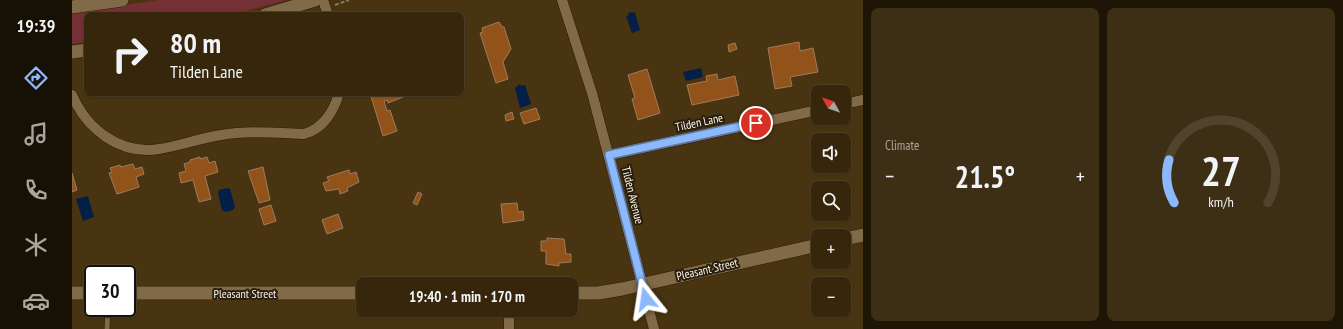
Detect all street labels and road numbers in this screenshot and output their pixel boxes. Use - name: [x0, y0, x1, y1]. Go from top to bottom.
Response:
- street label: Tilden Lane: [674, 110, 724, 134]
- street label: Tilden Avenue: [619, 165, 647, 225]
- street label: Pleasant Street: [675, 254, 740, 283]
- street label: Pleasant Street: [214, 286, 277, 301]

